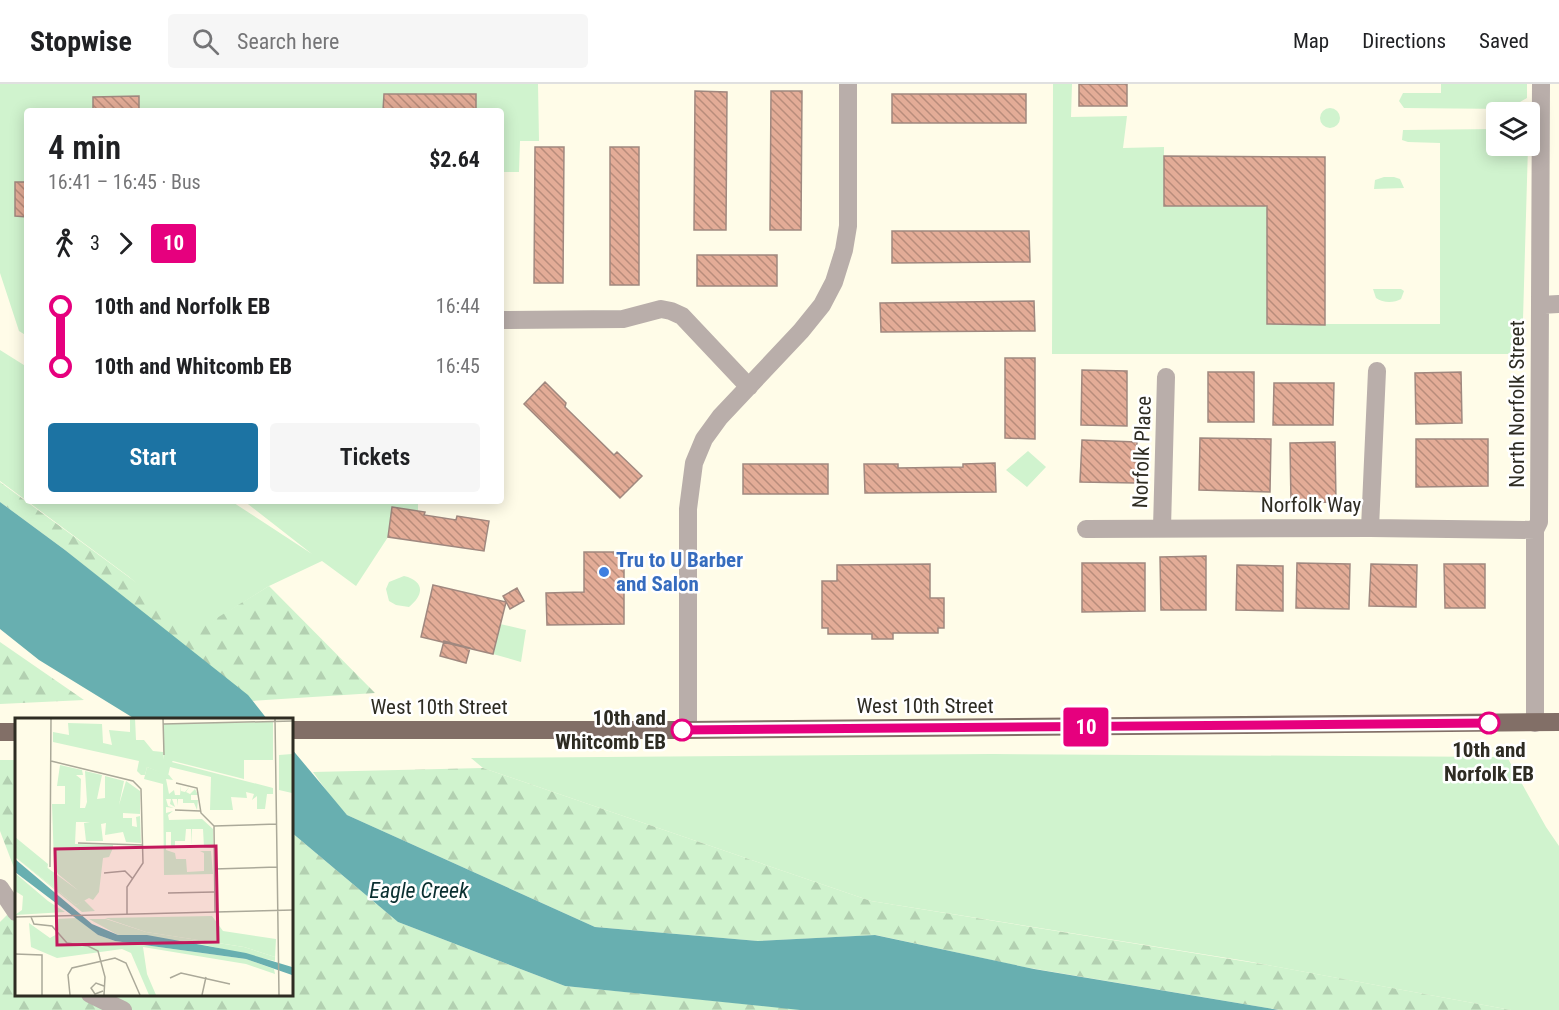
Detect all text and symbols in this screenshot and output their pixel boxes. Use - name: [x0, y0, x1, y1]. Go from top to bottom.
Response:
- search box: [168, 14, 588, 68]
- text: Stopwise: [30, 25, 132, 58]
- icon: search: [189, 25, 222, 58]
- text: Search here: [237, 29, 339, 54]
- text: Map: [1293, 29, 1329, 53]
- text: Directions: [1362, 29, 1446, 53]
- text: Saved: [1479, 29, 1529, 53]
- map controls: [1486, 102, 1540, 156]
- button: layers: [1486, 102, 1540, 156]
- text: 4 min: [48, 128, 121, 167]
- text: $2.64: [429, 147, 480, 172]
- text: 16:41 – 16:45 · Bus: [48, 170, 201, 194]
- icon: walk: [48, 227, 81, 260]
- icon: forward: [109, 227, 142, 260]
- text: 3: [90, 231, 100, 255]
- text: 10: [163, 231, 184, 255]
- text: 10th and Norfolk EB: [94, 294, 270, 319]
- text: 16:44: [436, 294, 480, 318]
- street label: North Norfolk Street: [1505, 320, 1529, 488]
- text: 10th and Whitcomb EB: [94, 354, 292, 379]
- text: 16:45: [436, 354, 480, 378]
- street label: Norfolk Place: [1128, 395, 1156, 509]
- button: Start: [48, 423, 258, 492]
- button: Tickets: [270, 423, 480, 492]
- street label: Norfolk Way: [1261, 493, 1362, 517]
- place label: Tru to U Barber and Salon: [616, 548, 743, 596]
- marker: Tru to U Barber and Salon: [597, 565, 611, 579]
- street label: West 10th Street: [856, 694, 994, 718]
- street label: West 10th Street: [370, 695, 508, 719]
- place label: 10th and Whitcomb EB: [555, 706, 666, 754]
- line badge: 10: [1059, 708, 1113, 746]
- marker: 10th and Norfolk EB: [1478, 712, 1500, 734]
- text: 10: [1075, 715, 1097, 739]
- inset map: [15, 718, 292, 995]
- marker: 10th and Whitcomb EB: [671, 719, 693, 741]
- place label: 10th and Norfolk EB: [1444, 738, 1534, 786]
- water label: Eagle Creek: [369, 878, 469, 903]

